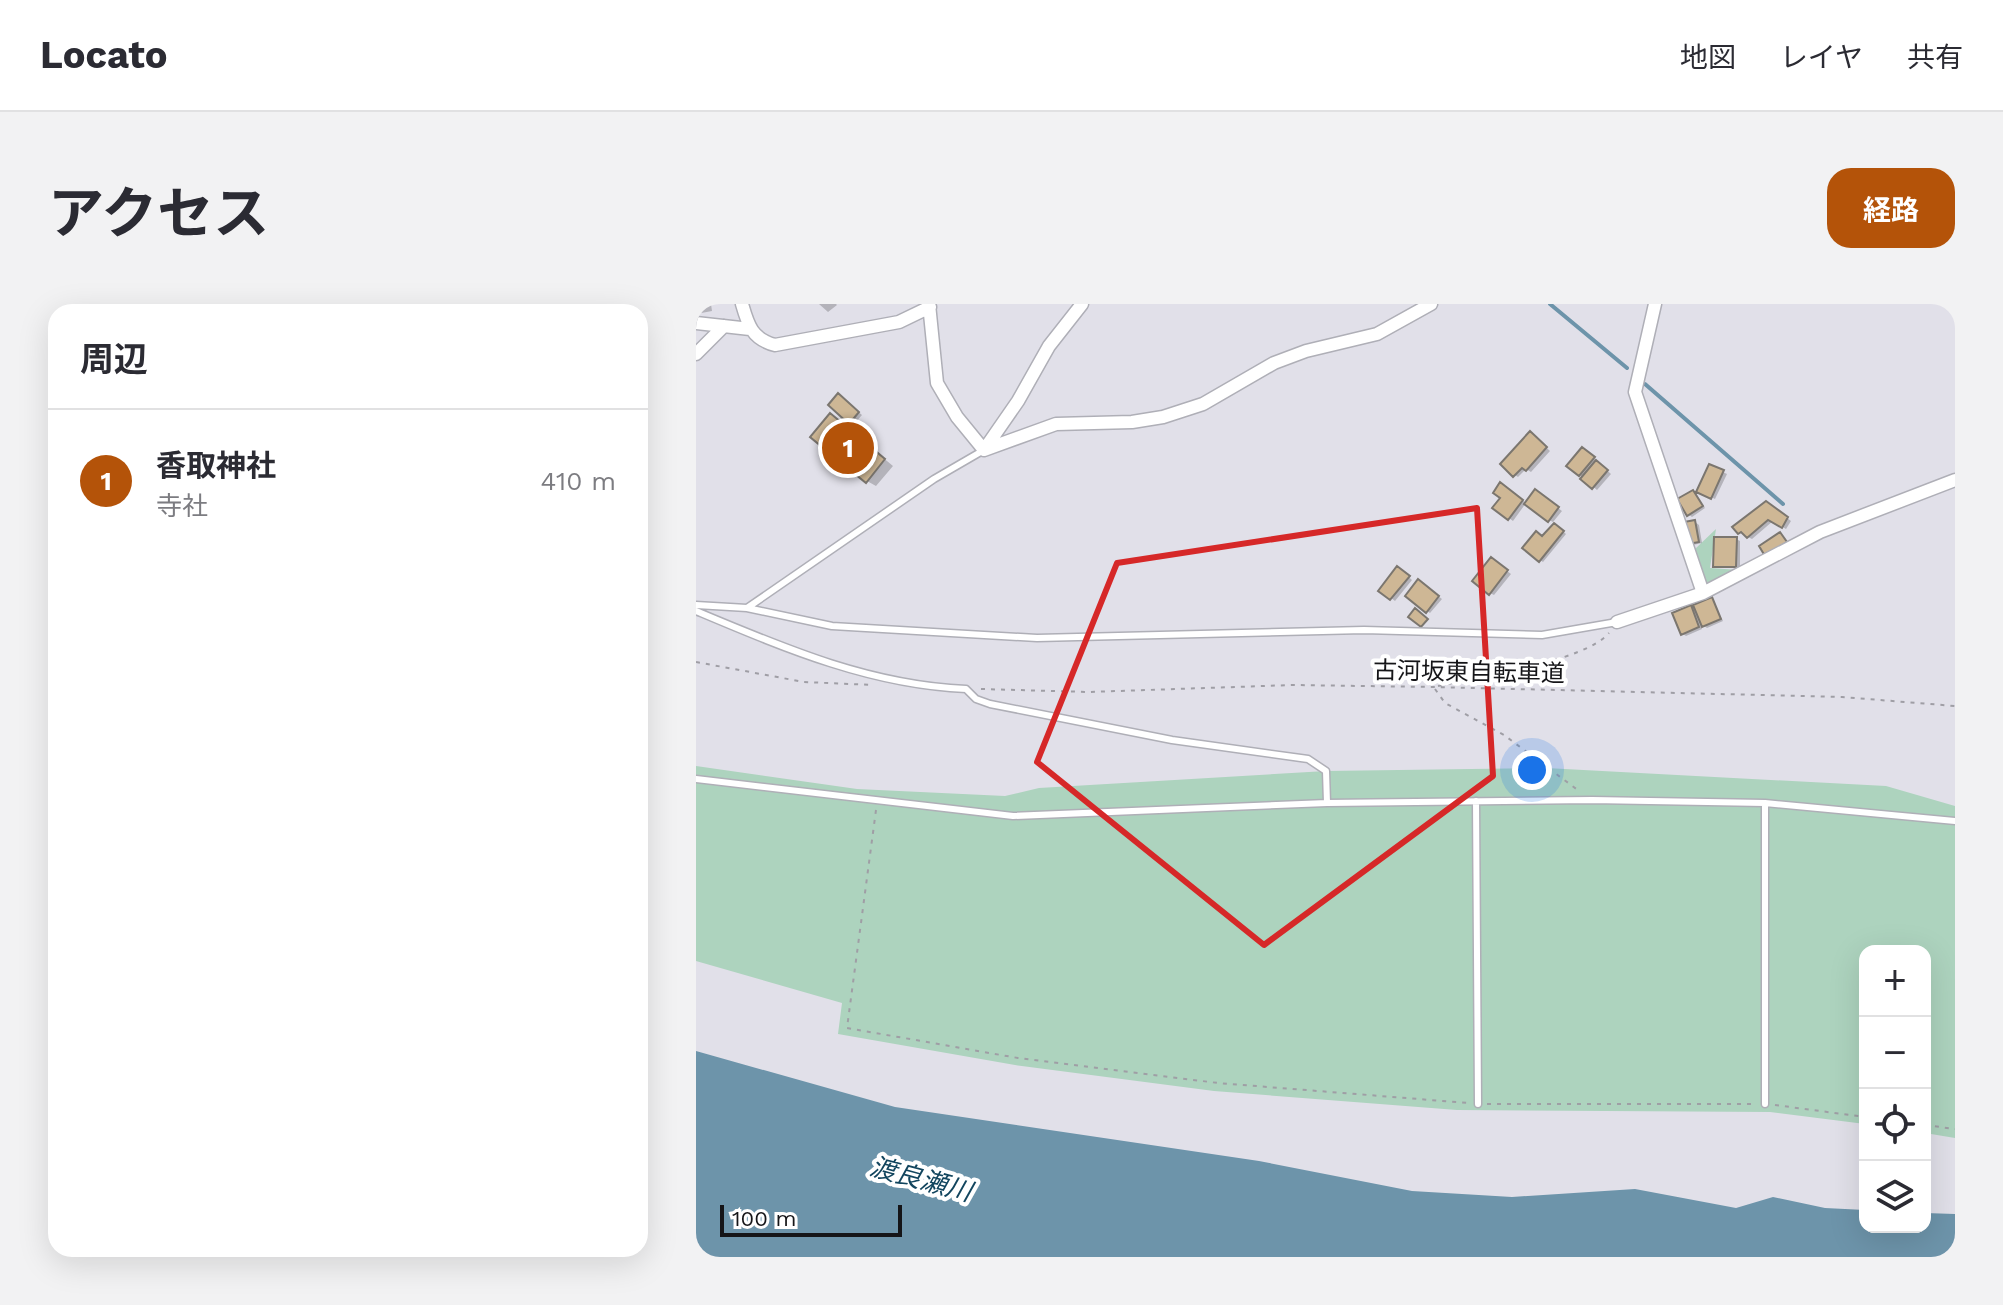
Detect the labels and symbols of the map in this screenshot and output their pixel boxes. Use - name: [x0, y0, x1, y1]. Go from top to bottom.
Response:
- pin: 1: [822, 418, 874, 478]
- street label: 古河坂東自転車道: [1373, 656, 1565, 688]
- your location: [1512, 750, 1552, 790]
- water label: 渡良瀬川: [867, 1151, 978, 1208]
- scale bar: [720, 1201, 902, 1237]

